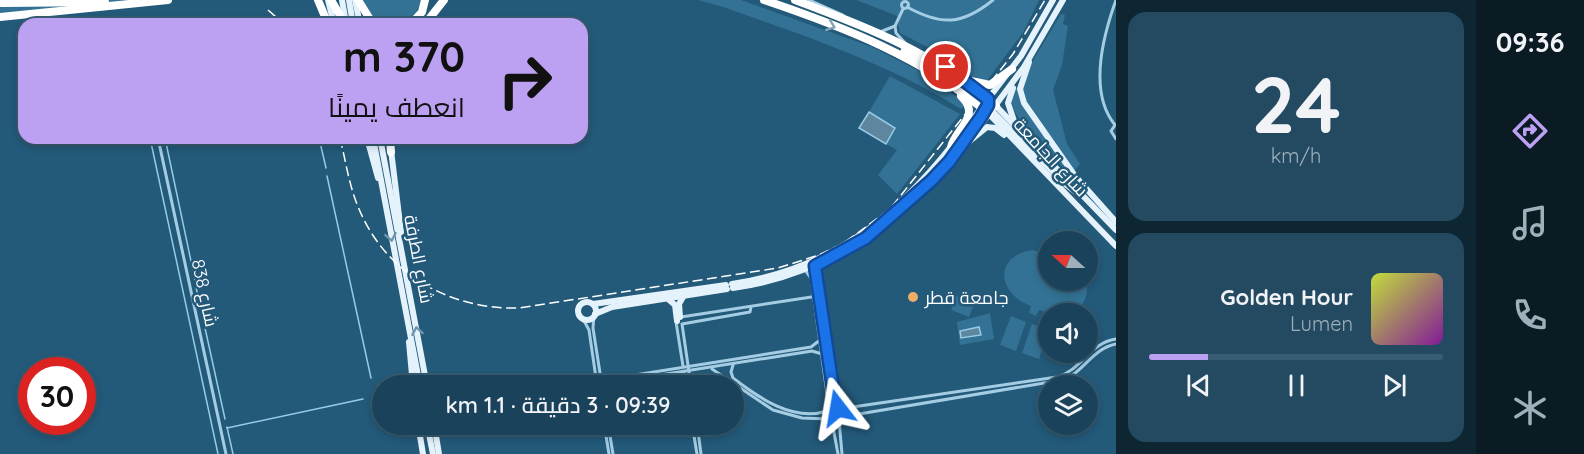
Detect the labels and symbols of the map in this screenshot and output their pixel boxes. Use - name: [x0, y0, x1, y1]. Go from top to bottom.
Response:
- one-way arrow: [825, 19, 836, 31]
- pin: [920, 41, 971, 92]
- street label: شارع الجامعة: [1008, 113, 1093, 202]
- street label: شارع الطرفة: [398, 213, 439, 305]
- north arrow: [1038, 231, 1098, 291]
- one-way arrow: [385, 232, 397, 241]
- street label: شارع 838: [186, 257, 223, 329]
- place label: جامعة قطر: [924, 286, 1008, 309]
- marker: جامعة قطر: [906, 290, 920, 304]
- one-way arrow: [411, 326, 424, 336]
- speed limit sign: 30: [18, 357, 96, 435]
- position arrow: [806, 376, 870, 440]

